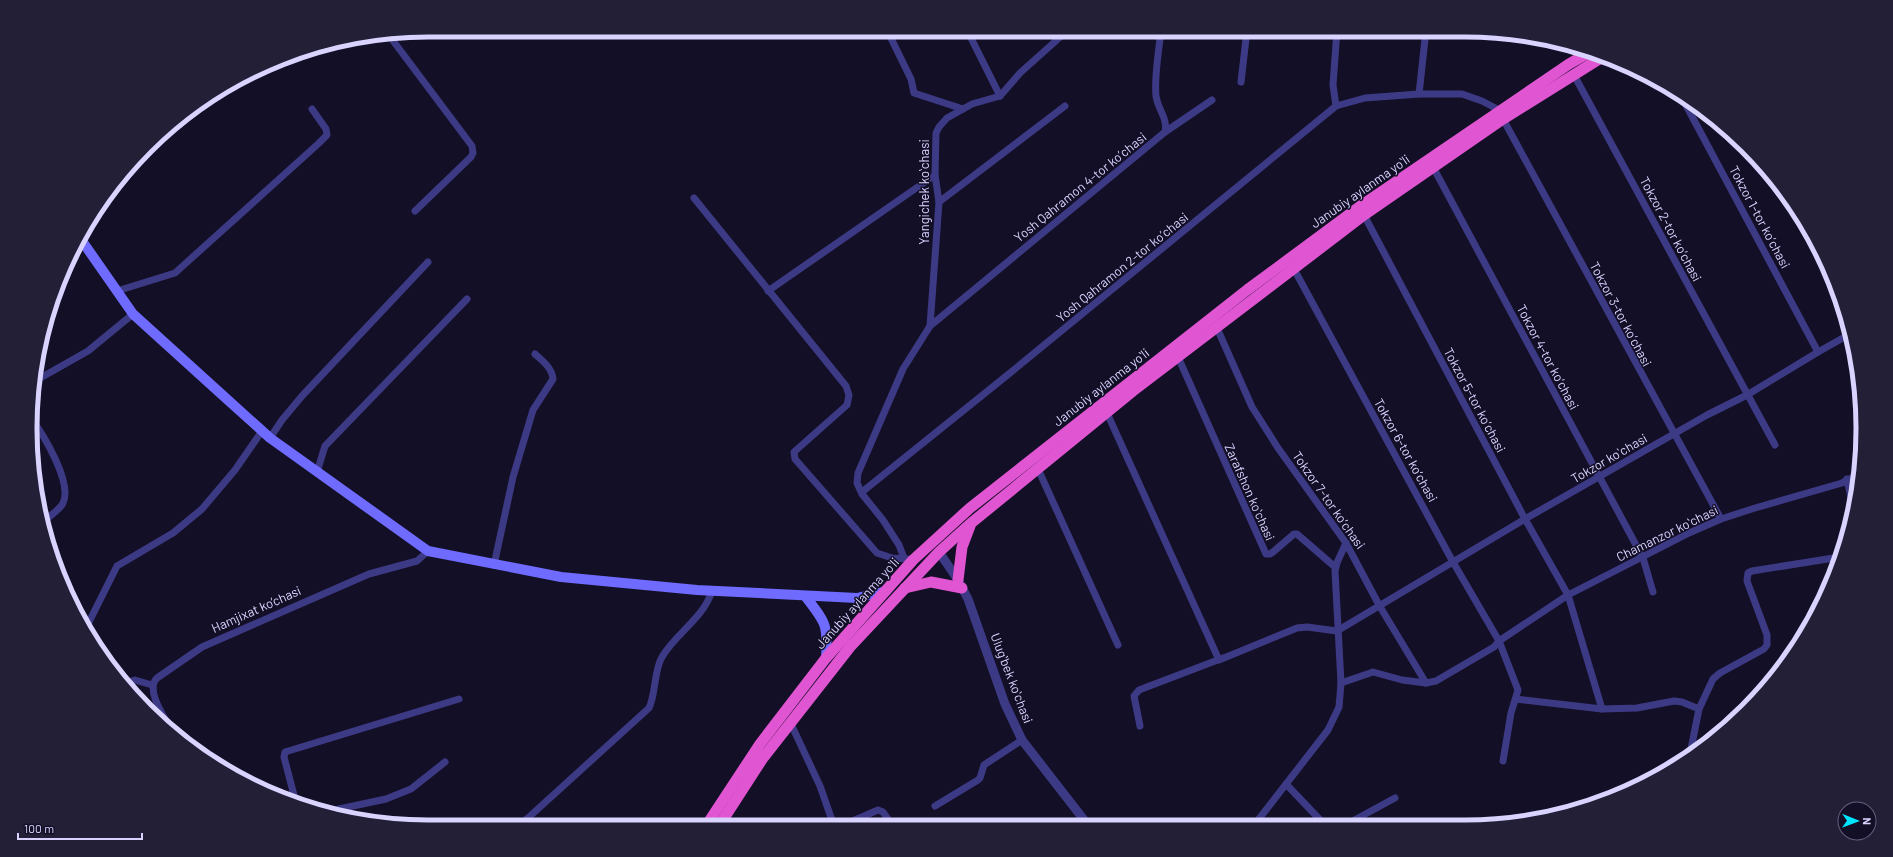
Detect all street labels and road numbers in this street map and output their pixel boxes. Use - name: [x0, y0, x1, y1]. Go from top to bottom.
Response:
- street label: Yosh Qahramon 4-tor koʼchasi: [1011, 129, 1149, 245]
- street label: Yangichek koʻchasi: [916, 139, 932, 245]
- street label: Janubiy aylanma yoʻli: [1307, 151, 1413, 231]
- street label: Tokzor 1-tor koʼchasi: [1726, 163, 1794, 271]
- street label: Tokzor 2-tor koʼchasi: [1637, 174, 1705, 284]
- street label: Yosh Qahramon 2-tor koʼchasi: [1053, 209, 1191, 325]
- street label: Tokzor 3-tor koʼchasi: [1587, 259, 1655, 369]
- street label: Tokzor 4-tor koʼchasi: [1514, 302, 1582, 412]
- street label: Janubiy aylanma yoʻli: [1050, 345, 1152, 429]
- street label: Tokzor 5-tor koʼchasi: [1441, 345, 1509, 455]
- street label: Tokzor 6-tor koʼchasi: [1371, 395, 1441, 505]
- street label: Tokzor koʻchasi: [1568, 430, 1650, 486]
- street label: Zarafshon koʻchasi: [1221, 441, 1279, 543]
- street label: Tokzor 7-tor koʼchasi: [1289, 448, 1369, 552]
- street label: Chamanzor koʻchasi: [1613, 501, 1721, 565]
- street label: Janubiy aylanma yoʻli: [812, 554, 902, 652]
- street label: Hamjixat ko’chasi: [209, 582, 303, 636]
- street label: Ulugʻbek koʻchasi: [987, 631, 1037, 725]

